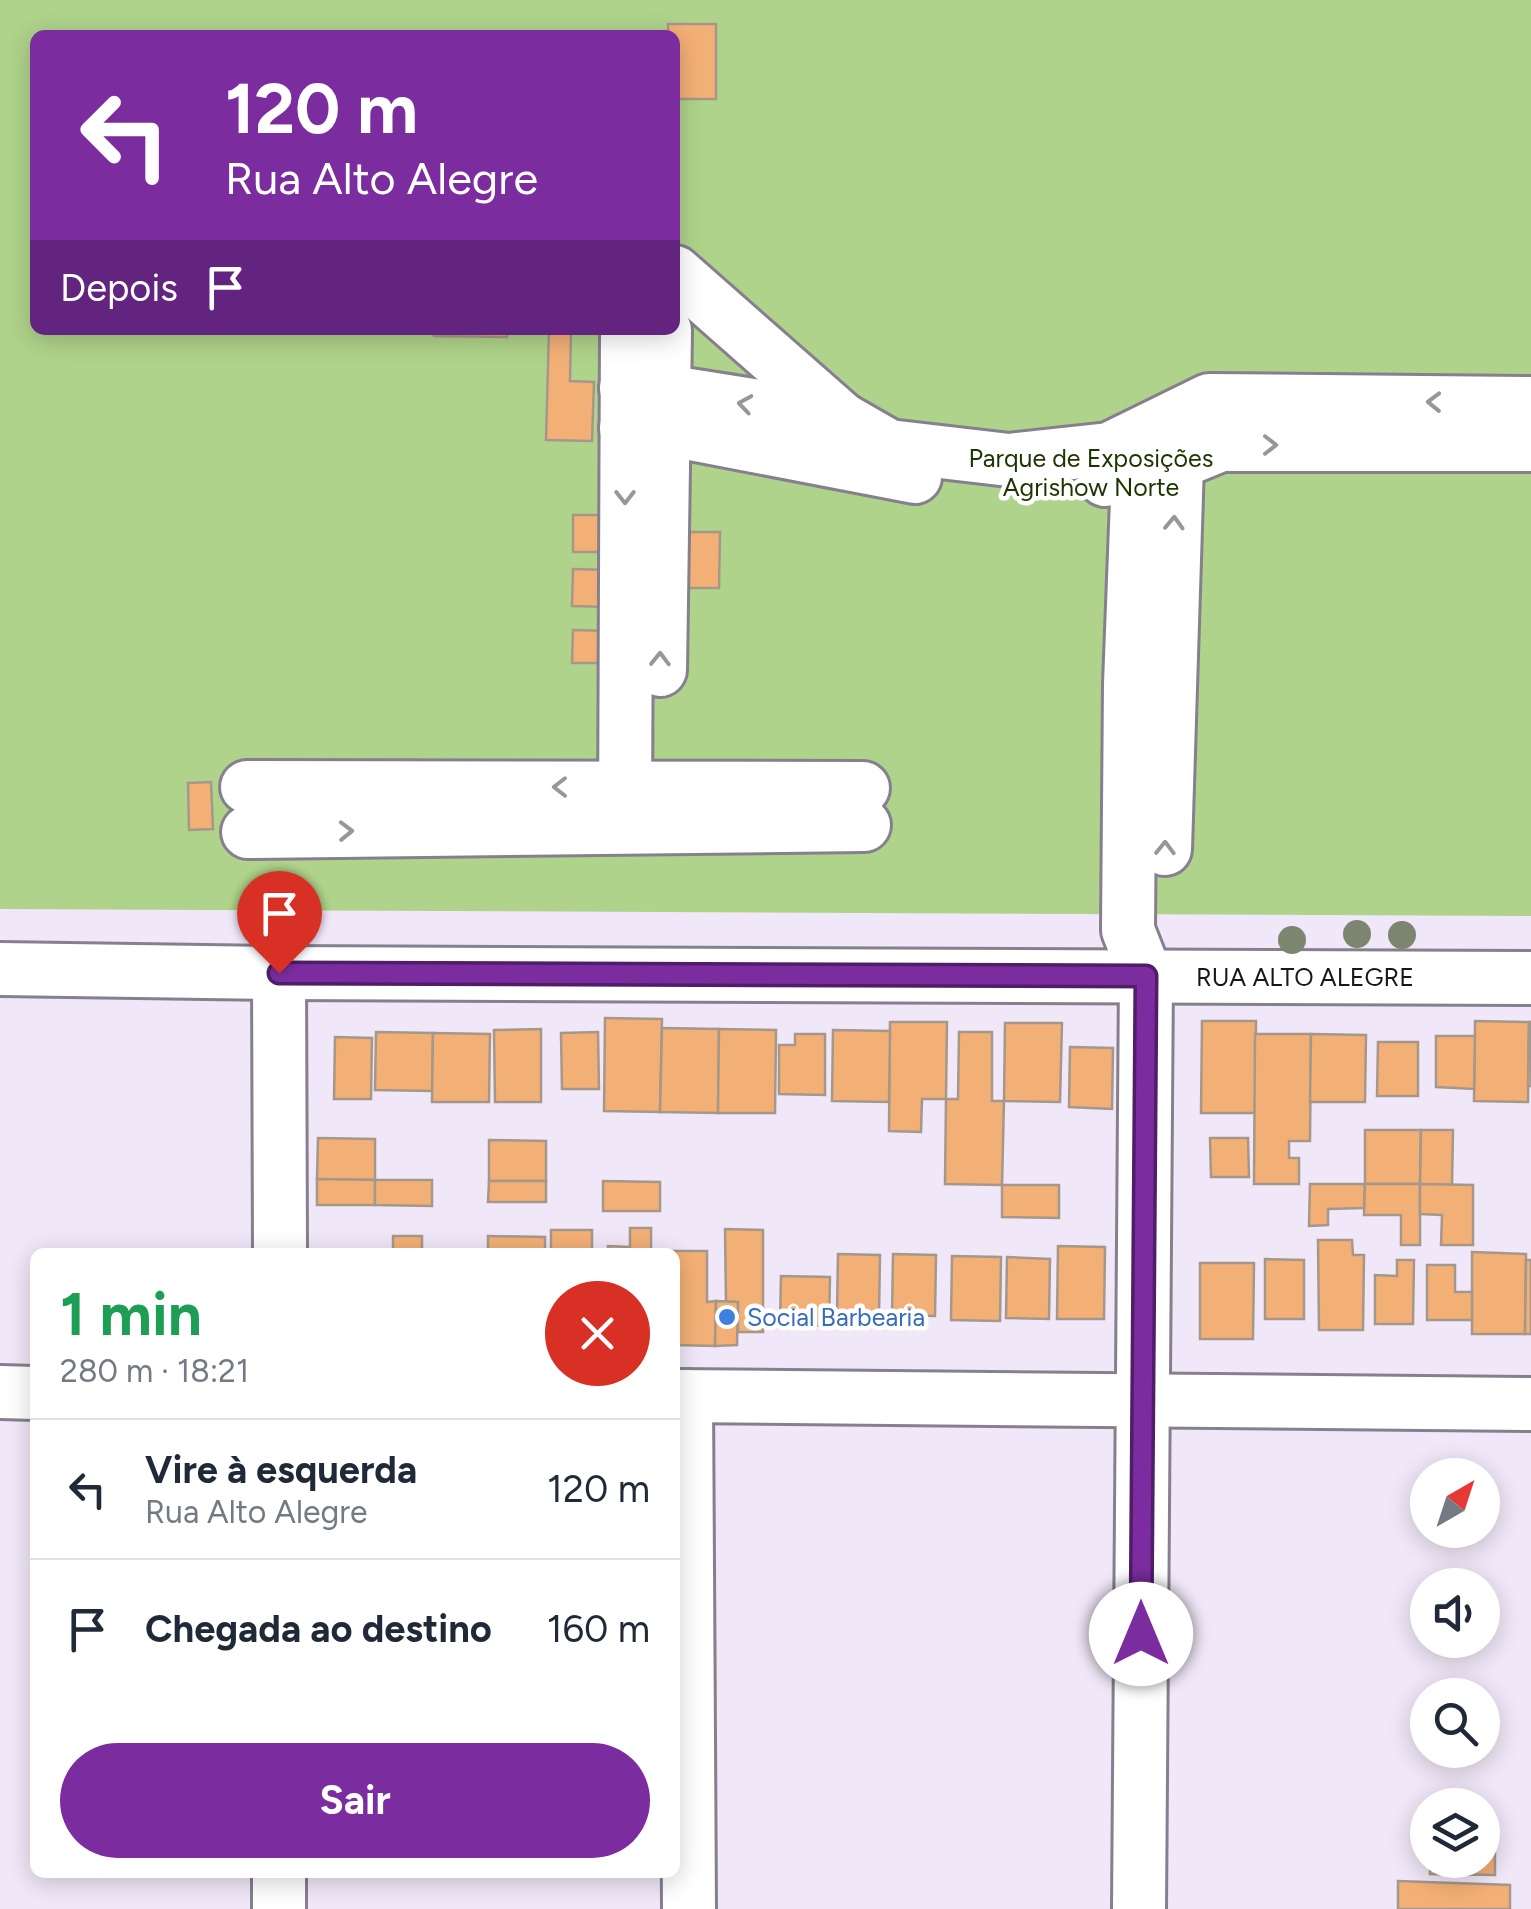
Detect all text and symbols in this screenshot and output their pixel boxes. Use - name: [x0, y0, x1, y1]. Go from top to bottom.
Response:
- text: 120 m: [225, 66, 418, 151]
- icon: left: [60, 70, 190, 200]
- text: Rua Alto Alegre: [225, 151, 538, 205]
- icon: arrive: [198, 260, 253, 315]
- text: Depois: [60, 265, 178, 311]
- one-way arrow: [1425, 391, 1440, 413]
- one-way arrow: [737, 394, 753, 415]
- one-way arrow: [1264, 434, 1279, 456]
- park label: Parque de Exposições Agrishow Norte: [969, 443, 1213, 502]
- one-way arrow: [614, 490, 636, 506]
- one-way arrow: [1163, 514, 1184, 530]
- one-way arrow: [650, 650, 671, 666]
- one-way arrow: [552, 776, 568, 798]
- one-way arrow: [338, 820, 354, 841]
- one-way arrow: [1154, 839, 1176, 854]
- pin: [237, 871, 322, 974]
- icon: arrive: [252, 886, 307, 941]
- street label: RUA ALTO ALEGRE: [1196, 962, 1414, 992]
- text: 1 min: [60, 1278, 202, 1350]
- button: close: [545, 1281, 650, 1386]
- place label: Social Barbearia: [747, 1302, 925, 1332]
- marker: Social Barbearia: [716, 1306, 738, 1328]
- text: 280 m · 18:21: [60, 1352, 249, 1390]
- text: Vire à esquerda: [145, 1447, 417, 1493]
- north arrow: [1410, 1458, 1500, 1548]
- map controls: [1410, 1458, 1500, 1878]
- icon: left: [60, 1462, 115, 1517]
- text: 120 m: [547, 1466, 650, 1512]
- text: Rua Alto Alegre: [145, 1493, 368, 1531]
- button: sound: [1410, 1568, 1500, 1658]
- position arrow: [1089, 1582, 1193, 1686]
- icon: arrive: [60, 1602, 115, 1657]
- text: Chegada ao destino: [145, 1606, 492, 1652]
- text: 160 m: [547, 1606, 650, 1652]
- button: search: [1410, 1678, 1500, 1768]
- button: Sair: [60, 1743, 650, 1858]
- button: layers: [1410, 1788, 1500, 1878]

